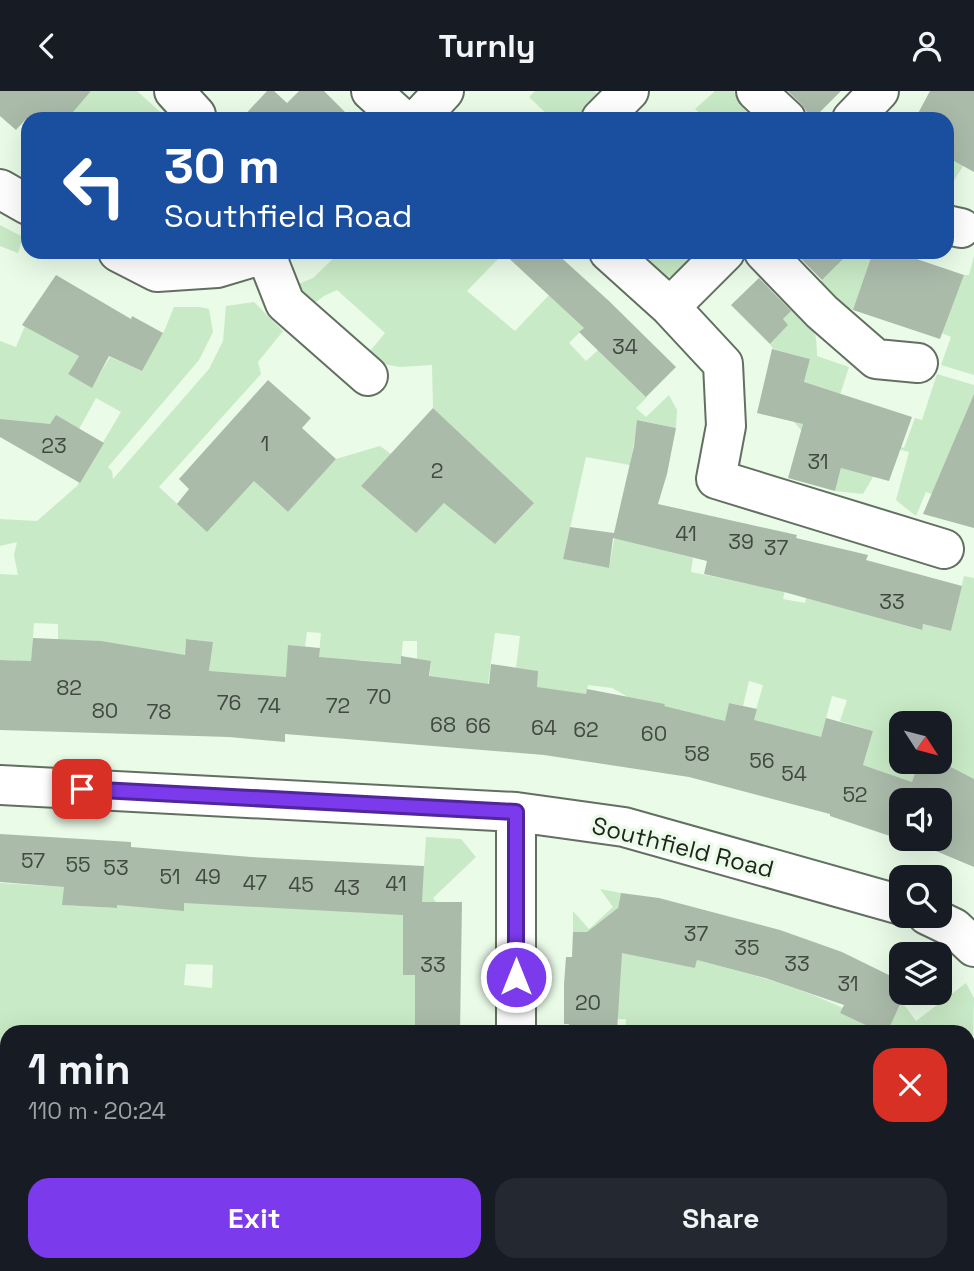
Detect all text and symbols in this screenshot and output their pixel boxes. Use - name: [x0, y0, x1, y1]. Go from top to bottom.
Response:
- text: Turnly: [439, 26, 535, 66]
- icon: back: [28, 27, 66, 65]
- icon: person: [908, 27, 946, 65]
- text: 30 m: [164, 135, 280, 197]
- icon: left: [49, 140, 140, 231]
- text: Southfield Road: [164, 196, 412, 236]
- house number: 34: [612, 333, 638, 360]
- house number: 1: [261, 430, 269, 457]
- house number: 23: [41, 432, 67, 459]
- house number: 31: [807, 448, 829, 475]
- house number: 2: [431, 457, 443, 484]
- house number: 41: [675, 520, 697, 547]
- house number: 39: [728, 528, 754, 555]
- house number: 37: [764, 534, 788, 561]
- house number: 33: [879, 588, 905, 615]
- house number: 82: [56, 674, 82, 701]
- house number: 70: [366, 683, 392, 710]
- house number: 76: [217, 689, 241, 716]
- house number: 74: [257, 692, 281, 719]
- house number: 72: [326, 692, 350, 719]
- house number: 80: [92, 697, 118, 724]
- house number: 78: [147, 698, 171, 725]
- house number: 68: [430, 711, 456, 738]
- north arrow: [889, 711, 952, 773]
- map controls: [889, 711, 952, 1005]
- house number: 66: [465, 712, 491, 739]
- house number: 64: [531, 714, 557, 741]
- house number: 62: [573, 716, 599, 743]
- house number: 60: [641, 720, 667, 747]
- house number: 58: [684, 740, 710, 767]
- house number: 56: [749, 747, 775, 774]
- pin: [52, 759, 112, 819]
- house number: 54: [781, 760, 807, 787]
- icon: arrive: [63, 770, 101, 808]
- house number: 52: [842, 781, 868, 808]
- button: sound: [889, 788, 952, 851]
- street label: Southfield Road: [589, 809, 777, 885]
- house number: 57: [21, 847, 45, 874]
- house number: 55: [65, 851, 91, 878]
- house number: 53: [103, 854, 129, 881]
- house number: 51: [159, 863, 181, 890]
- house number: 49: [195, 863, 221, 890]
- button: search: [889, 865, 952, 928]
- house number: 47: [243, 869, 267, 896]
- house number: 41: [385, 870, 407, 897]
- house number: 45: [288, 871, 314, 898]
- house number: 43: [334, 874, 360, 901]
- house number: 37: [684, 920, 708, 947]
- house number: 35: [734, 934, 760, 961]
- position arrow: [479, 940, 553, 1014]
- button: layers: [889, 942, 952, 1005]
- house number: 33: [784, 950, 810, 977]
- house number: 33: [420, 951, 446, 978]
- house number: 31: [837, 970, 859, 997]
- house number: 20: [575, 989, 601, 1016]
- text: 1 min: [28, 1043, 131, 1096]
- button: close: [873, 1048, 947, 1122]
- text: 110 m · 20:24: [28, 1096, 166, 1126]
- button: Exit: [28, 1178, 481, 1258]
- button: Share: [495, 1178, 947, 1258]

